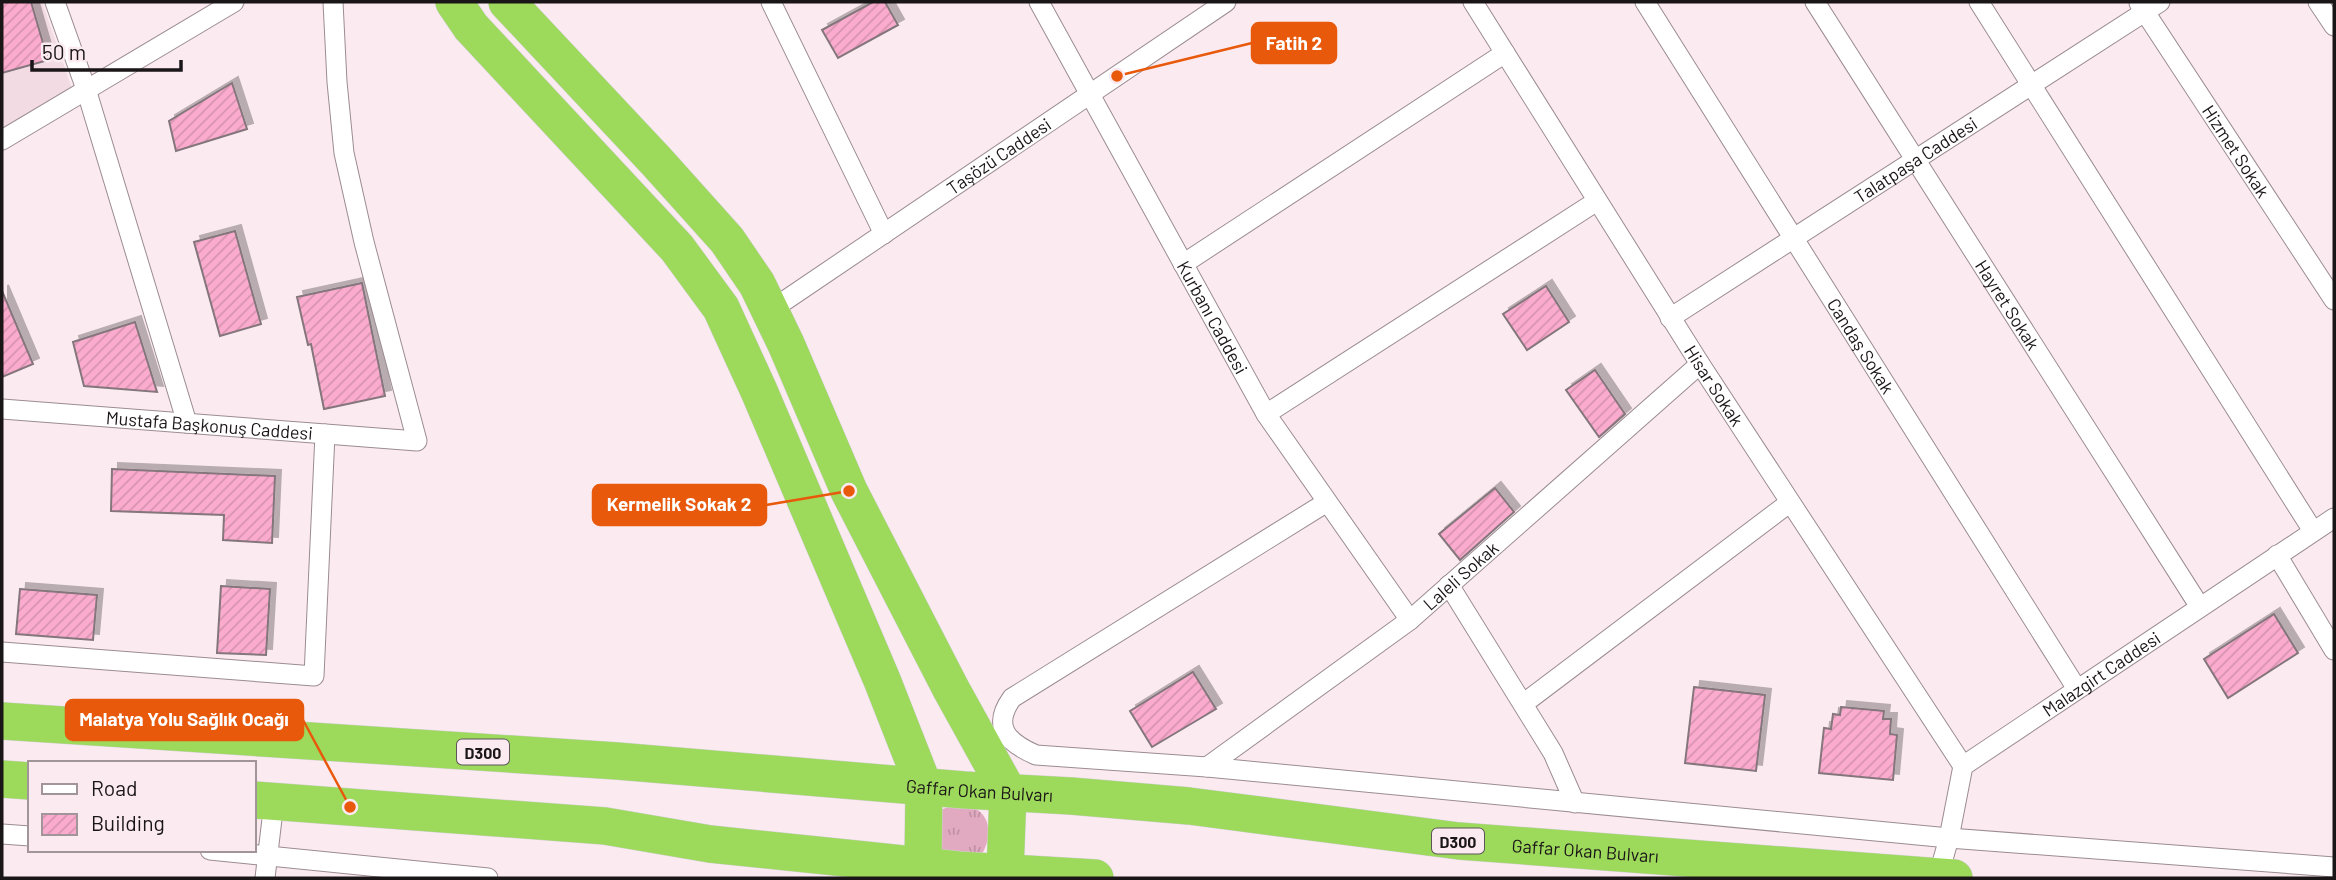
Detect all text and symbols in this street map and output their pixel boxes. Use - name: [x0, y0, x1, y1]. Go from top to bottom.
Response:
- callout: Fatih 2: [1252, 23, 1336, 63]
- scale bar: [32, 28, 180, 72]
- text: Fatih 2: [1266, 31, 1322, 54]
- text: 50 m: [42, 39, 86, 64]
- street label: Hizmet Sokak: [2198, 101, 2274, 201]
- street label: Talatpaşa Caddesi: [1850, 112, 1981, 207]
- street label: Taşözü Caddesi: [942, 113, 1055, 199]
- street label: Hayret Sokak: [1971, 256, 2045, 354]
- street label: Kurbanı Caddesi: [1173, 257, 1253, 378]
- street label: Candaş Sokak: [1823, 294, 1899, 397]
- street label: Hisar Sokak: [1680, 341, 1748, 430]
- street label: Mustafa Başkonuş Caddesi: [105, 406, 314, 444]
- callout: Kermelik Sokak 2: [593, 485, 766, 525]
- text: Kermelik Sokak 2: [607, 492, 751, 515]
- street label: Laleli Sokak: [1418, 536, 1503, 614]
- street label: Malazgirt Caddesi: [2038, 626, 2164, 721]
- callout: Malatya Yolu Sağlık Ocağı: [66, 700, 303, 740]
- text: Malatya Yolu Sağlık Ocağı: [79, 707, 289, 730]
- road number: D300: [457, 740, 509, 764]
- legend: [28, 761, 256, 852]
- street label: Gaffar Okan Bulvarı: [905, 774, 1054, 806]
- text: Road: [91, 775, 137, 800]
- text: Building: [91, 810, 165, 835]
- road number: D300: [1432, 828, 1484, 854]
- street label: Gaffar Okan Bulvarı: [1511, 834, 1660, 867]

